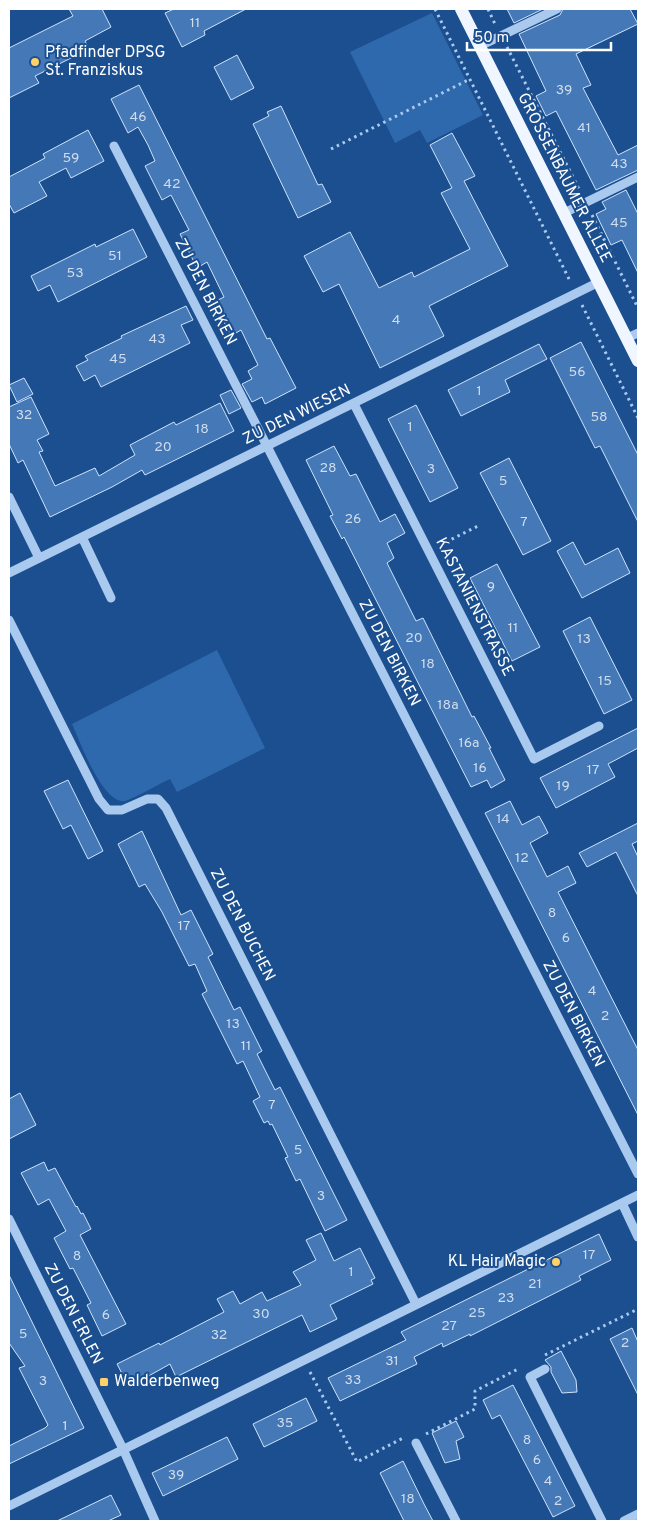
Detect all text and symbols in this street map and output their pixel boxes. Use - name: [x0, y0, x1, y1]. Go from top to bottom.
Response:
- house number: 11: [190, 15, 200, 32]
- scale bar: [467, 20, 611, 52]
- text: 50 m: [474, 29, 509, 48]
- place label: Pfadfinder DPSG St. Franziskus: [45, 43, 166, 81]
- marker: Pfadfinder DPSG St. Franziskus: [29, 56, 41, 68]
- house number: 39: [556, 82, 572, 99]
- street label: GROSSENBAUMER ALLEE: [512, 90, 616, 266]
- house number: 46: [129, 109, 147, 126]
- house number: 41: [577, 120, 591, 137]
- house number: 59: [63, 150, 79, 167]
- house number: 43: [610, 156, 628, 173]
- house number: 42: [163, 176, 181, 193]
- house number: 45: [610, 215, 628, 232]
- street label: ZU DEN BIRKEN: [169, 235, 241, 349]
- house number: 51: [108, 248, 122, 265]
- house number: 53: [66, 265, 84, 282]
- house number: 4: [392, 312, 400, 329]
- house number: 43: [148, 331, 166, 348]
- house number: 45: [109, 351, 127, 368]
- house number: 56: [568, 364, 586, 381]
- street label: ZU DEN WIESEN: [240, 380, 354, 450]
- house number: 1: [476, 383, 482, 400]
- house number: 32: [16, 407, 32, 424]
- house number: 58: [590, 409, 608, 426]
- house number: 1: [407, 419, 413, 436]
- house number: 18: [195, 421, 209, 438]
- house number: 20: [154, 439, 172, 456]
- house number: 28: [319, 460, 337, 477]
- house number: 3: [427, 461, 435, 478]
- house number: 5: [499, 473, 507, 490]
- house number: 26: [345, 511, 361, 528]
- house number: 7: [520, 514, 528, 531]
- street label: KASTANIENSTRASSE: [430, 534, 518, 680]
- house number: 9: [487, 579, 495, 596]
- street label: ZU DEN BIRKEN: [353, 596, 425, 710]
- house number: 11: [508, 620, 518, 637]
- house number: 20: [405, 630, 423, 647]
- house number: 13: [577, 631, 591, 648]
- house number: 18: [421, 656, 435, 673]
- house number: 15: [598, 673, 612, 690]
- house number: 18a: [437, 697, 459, 714]
- house number: 16a: [459, 735, 479, 752]
- house number: 16: [473, 760, 487, 777]
- house number: 17: [587, 762, 599, 779]
- house number: 19: [556, 778, 570, 795]
- house number: 14: [496, 811, 510, 828]
- house number: 12: [515, 850, 529, 867]
- street label: ZU DEN BUCHEN: [205, 865, 279, 985]
- house number: 8: [548, 905, 556, 922]
- house number: 17: [178, 918, 190, 935]
- house number: 6: [562, 930, 570, 947]
- street label: ZU DEN BIRKEN: [537, 957, 609, 1071]
- house number: 4: [588, 983, 596, 1000]
- house number: 2: [601, 1008, 609, 1025]
- house number: 13: [226, 1016, 240, 1033]
- house number: 11: [241, 1038, 251, 1055]
- house number: 7: [268, 1097, 276, 1114]
- house number: 5: [294, 1142, 302, 1159]
- house number: 3: [317, 1188, 325, 1205]
- house number: 17: [583, 1247, 595, 1264]
- house number: 8: [73, 1248, 81, 1265]
- place label: KL Hair Magic: [448, 1252, 546, 1272]
- marker: KL Hair Magic: [550, 1256, 562, 1268]
- street label: ZU DEN ERLEN: [39, 1260, 107, 1368]
- house number: 1: [348, 1264, 354, 1281]
- house number: 21: [528, 1276, 542, 1293]
- house number: 23: [498, 1290, 515, 1307]
- house number: 25: [468, 1305, 486, 1322]
- house number: 30: [252, 1306, 270, 1323]
- house number: 6: [102, 1307, 110, 1324]
- house number: 27: [441, 1318, 457, 1335]
- house number: 5: [19, 1326, 27, 1343]
- house number: 32: [211, 1327, 227, 1344]
- house number: 2: [621, 1335, 629, 1352]
- house number: 31: [385, 1353, 399, 1370]
- place label: Walderbenweg: [114, 1372, 220, 1392]
- house number: 33: [345, 1372, 361, 1389]
- house number: 3: [39, 1373, 47, 1390]
- marker: Walderbenweg: [98, 1376, 110, 1388]
- house number: 35: [276, 1415, 294, 1432]
- house number: 1: [62, 1418, 68, 1435]
- house number: 8: [523, 1432, 531, 1449]
- house number: 6: [533, 1452, 541, 1469]
- house number: 39: [168, 1467, 184, 1484]
- house number: 4: [544, 1473, 552, 1490]
- house number: 18: [401, 1491, 415, 1508]
- house number: 2: [554, 1493, 562, 1510]

